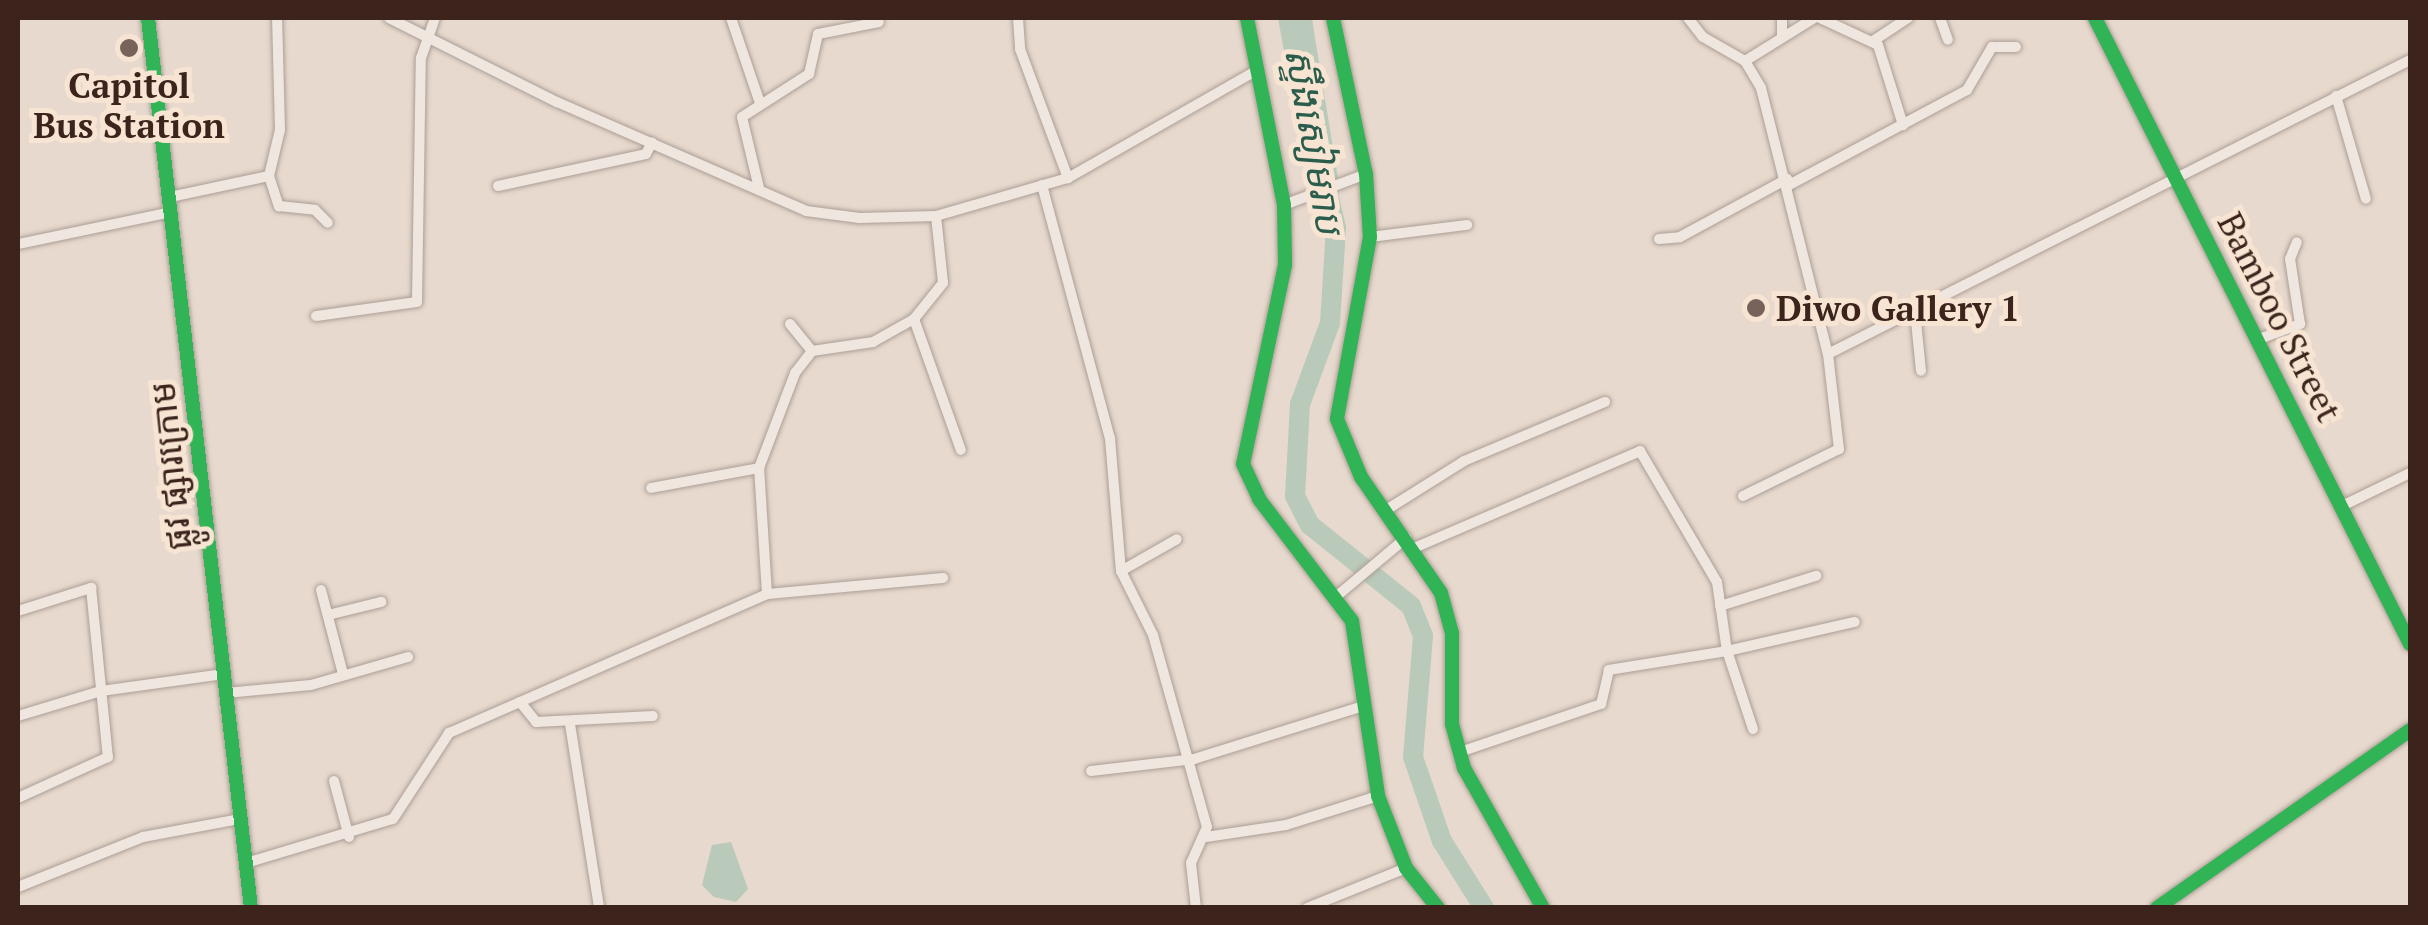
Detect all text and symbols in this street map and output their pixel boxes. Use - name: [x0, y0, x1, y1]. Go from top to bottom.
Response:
- marker: Capitol Bus Station: [118, 37, 140, 59]
- water label: ស្ទឹងសៀមរាប: [1275, 44, 1353, 238]
- place label: Capitol Bus Station: [33, 64, 225, 146]
- street label: Bamboo Street: [2209, 205, 2351, 429]
- place label: Diwo Gallery 1: [1776, 287, 2020, 329]
- marker: Diwo Gallery 1: [1745, 297, 1767, 319]
- street label: ផ្លូវ ផ្សារក្រោម: [140, 379, 200, 553]

